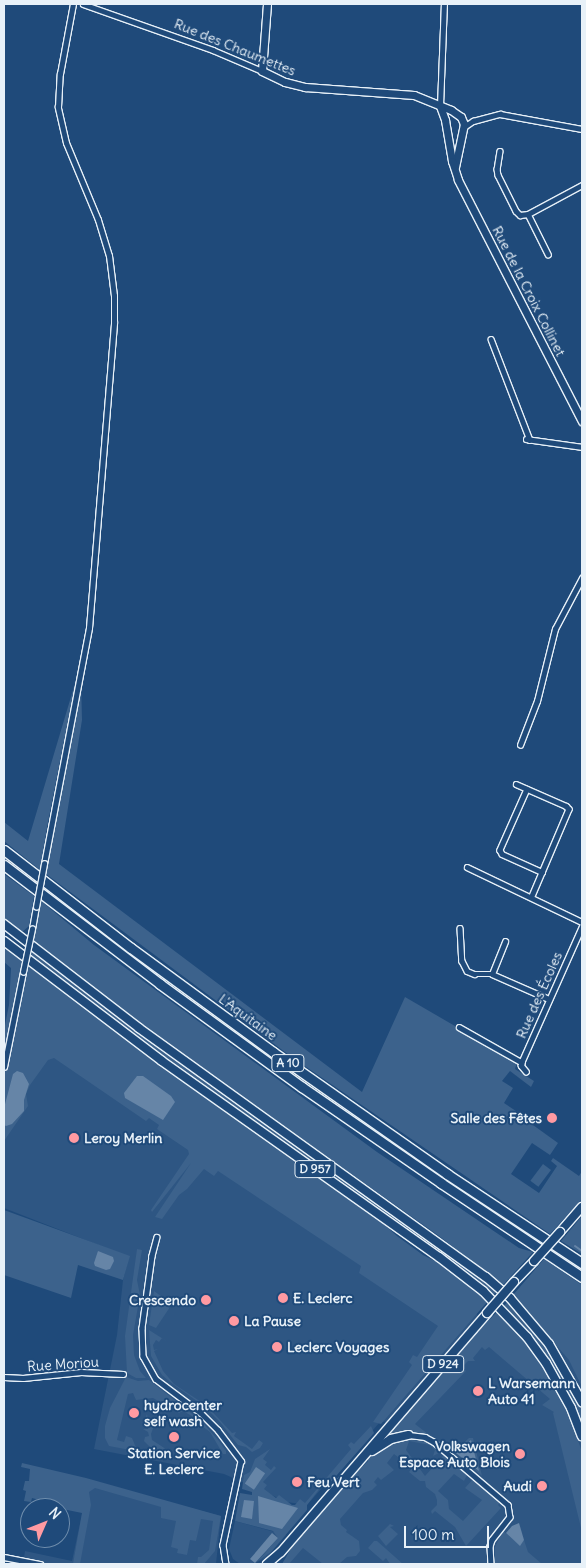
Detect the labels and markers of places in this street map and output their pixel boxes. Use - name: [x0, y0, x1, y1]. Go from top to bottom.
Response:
- place label: Salle des Fêtes: [450, 1110, 542, 1126]
- marker: Salle des Fêtes: [546, 1112, 558, 1124]
- place label: Leroy Merlin: [84, 1130, 162, 1146]
- marker: Leroy Merlin: [68, 1132, 80, 1144]
- place label: E. Leclerc: [293, 1290, 353, 1306]
- place label: Crescendo: [129, 1292, 196, 1308]
- marker: E. Leclerc: [277, 1292, 289, 1304]
- marker: Crescendo: [200, 1294, 212, 1306]
- place label: La Pause: [244, 1313, 301, 1329]
- marker: La Pause: [228, 1315, 240, 1327]
- place label: Leclerc Voyages: [287, 1339, 389, 1355]
- marker: Leclerc Voyages: [271, 1341, 283, 1353]
- place label: L Warsemann Auto 41: [488, 1375, 575, 1408]
- marker: L Warsemann Auto 41: [472, 1385, 484, 1397]
- place label: hydrocenter self wash: [144, 1397, 222, 1430]
- marker: hydrocenter self wash: [128, 1407, 140, 1419]
- marker: Station Service E. Leclerc: [168, 1431, 180, 1443]
- place label: Volkswagen Espace Auto Blois: [399, 1438, 510, 1470]
- place label: Station Service E. Leclerc: [128, 1445, 220, 1478]
- marker: Volkswagen Espace Auto Blois: [514, 1448, 526, 1460]
- place label: Feu Vert: [307, 1474, 359, 1490]
- marker: Feu Vert: [291, 1476, 303, 1488]
- place label: Audi: [504, 1478, 532, 1494]
- marker: Audi: [536, 1480, 548, 1492]

